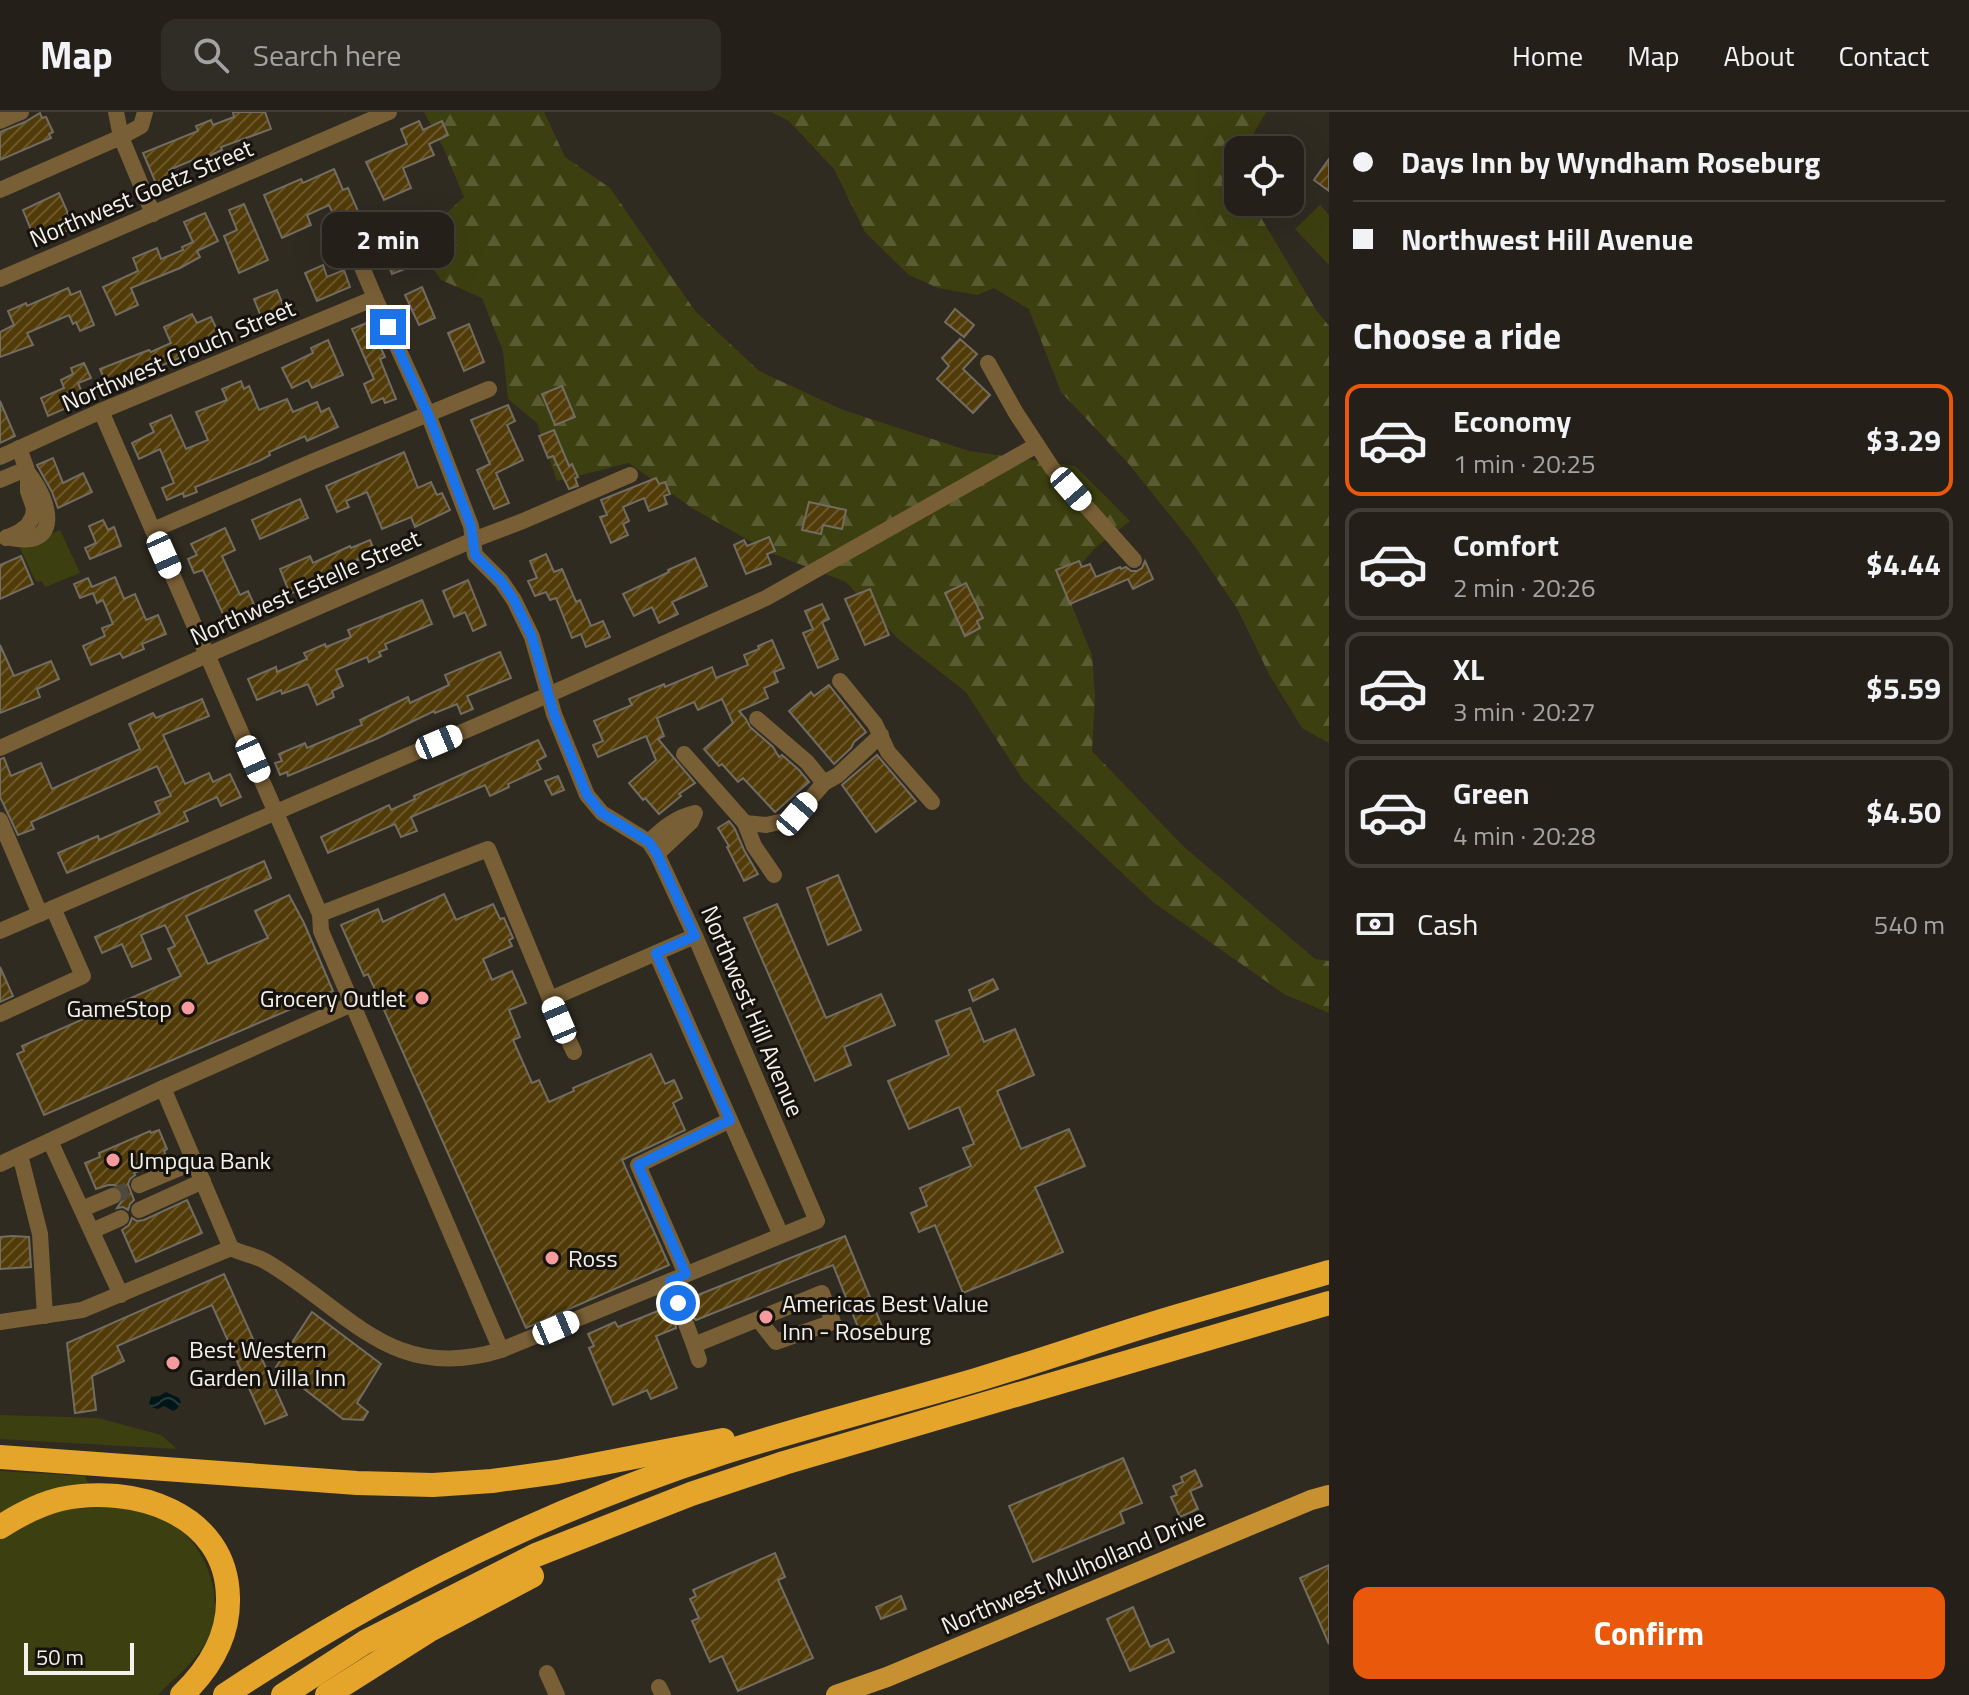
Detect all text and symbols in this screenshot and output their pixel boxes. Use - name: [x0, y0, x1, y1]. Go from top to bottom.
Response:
- search box: [161, 19, 721, 91]
- text: Map: [40, 26, 113, 84]
- text: Search here: [253, 32, 402, 78]
- icon: search: [189, 33, 233, 77]
- text: Home: [1512, 34, 1583, 77]
- text: Map: [1627, 34, 1680, 77]
- text: About: [1724, 34, 1794, 77]
- text: Contact: [1838, 34, 1929, 77]
- street label: Northwest Goetz Street: [24, 129, 259, 256]
- map controls: [1224, 136, 1304, 216]
- button: locate: [1224, 136, 1304, 216]
- text: Days Inn by Wyndham Roseburg: [1401, 139, 1820, 185]
- callout: 2 min: [322, 211, 454, 267]
- text: Northwest Hill Avenue: [1401, 216, 1693, 262]
- text: 2 min: [356, 220, 420, 259]
- street label: Northwest Crouch Street: [56, 289, 301, 420]
- text: Choose a ride: [1353, 308, 1561, 363]
- route end: [370, 309, 406, 345]
- text: Economy: [1453, 398, 1571, 444]
- icon: car: [1357, 404, 1429, 476]
- text: $3.29: [1866, 417, 1941, 463]
- text: 1 min · 20:25: [1453, 444, 1596, 483]
- car: [1046, 463, 1096, 515]
- street label: Northwest Estelle Street: [184, 520, 426, 654]
- text: Comfort: [1453, 522, 1559, 568]
- car: [143, 528, 185, 582]
- icon: car: [1357, 528, 1429, 600]
- text: $4.44: [1866, 541, 1941, 587]
- text: 2 min · 20:26: [1453, 568, 1596, 607]
- text: XL: [1453, 646, 1484, 692]
- icon: car: [1357, 652, 1429, 724]
- text: $5.59: [1866, 665, 1941, 711]
- text: 3 min · 20:27: [1453, 692, 1596, 731]
- car: [412, 722, 466, 762]
- car: [232, 732, 274, 786]
- text: Green: [1453, 770, 1530, 816]
- icon: car: [1357, 776, 1429, 848]
- car: [772, 788, 822, 840]
- text: $4.50: [1866, 789, 1941, 835]
- text: 4 min · 20:28: [1453, 816, 1596, 855]
- street label: Northwest Hill Avenue: [692, 900, 814, 1122]
- text: Cash: [1417, 901, 1478, 947]
- icon: cash: [1353, 902, 1397, 946]
- text: 540 m: [1874, 905, 1945, 944]
- place label: Grocery Outlet: [260, 980, 407, 1016]
- marker: Grocery Outlet: [413, 989, 431, 1007]
- place label: GameStop: [67, 990, 172, 1026]
- car: [539, 993, 579, 1047]
- marker: GameStop: [179, 999, 197, 1017]
- place label: Umpqua Bank: [129, 1142, 272, 1178]
- marker: Umpqua Bank: [104, 1151, 122, 1169]
- place label: Ross: [568, 1240, 618, 1276]
- marker: Ross: [543, 1249, 561, 1267]
- route start: [660, 1285, 696, 1321]
- place label: Americas Best Value Inn - Roseburg: [782, 1285, 989, 1349]
- car: [529, 1308, 583, 1348]
- marker: Americas Best Value Inn - Roseburg: [757, 1308, 775, 1326]
- place label: Best Western Garden Villa Inn: [189, 1331, 346, 1395]
- marker: Best Western Garden Villa Inn: [164, 1354, 182, 1372]
- street label: Northwest Mulholland Drive: [935, 1499, 1211, 1643]
- button: Confirm: [1353, 1587, 1945, 1679]
- scale bar: [24, 1639, 134, 1675]
- text: 50 m: [36, 1640, 84, 1674]

